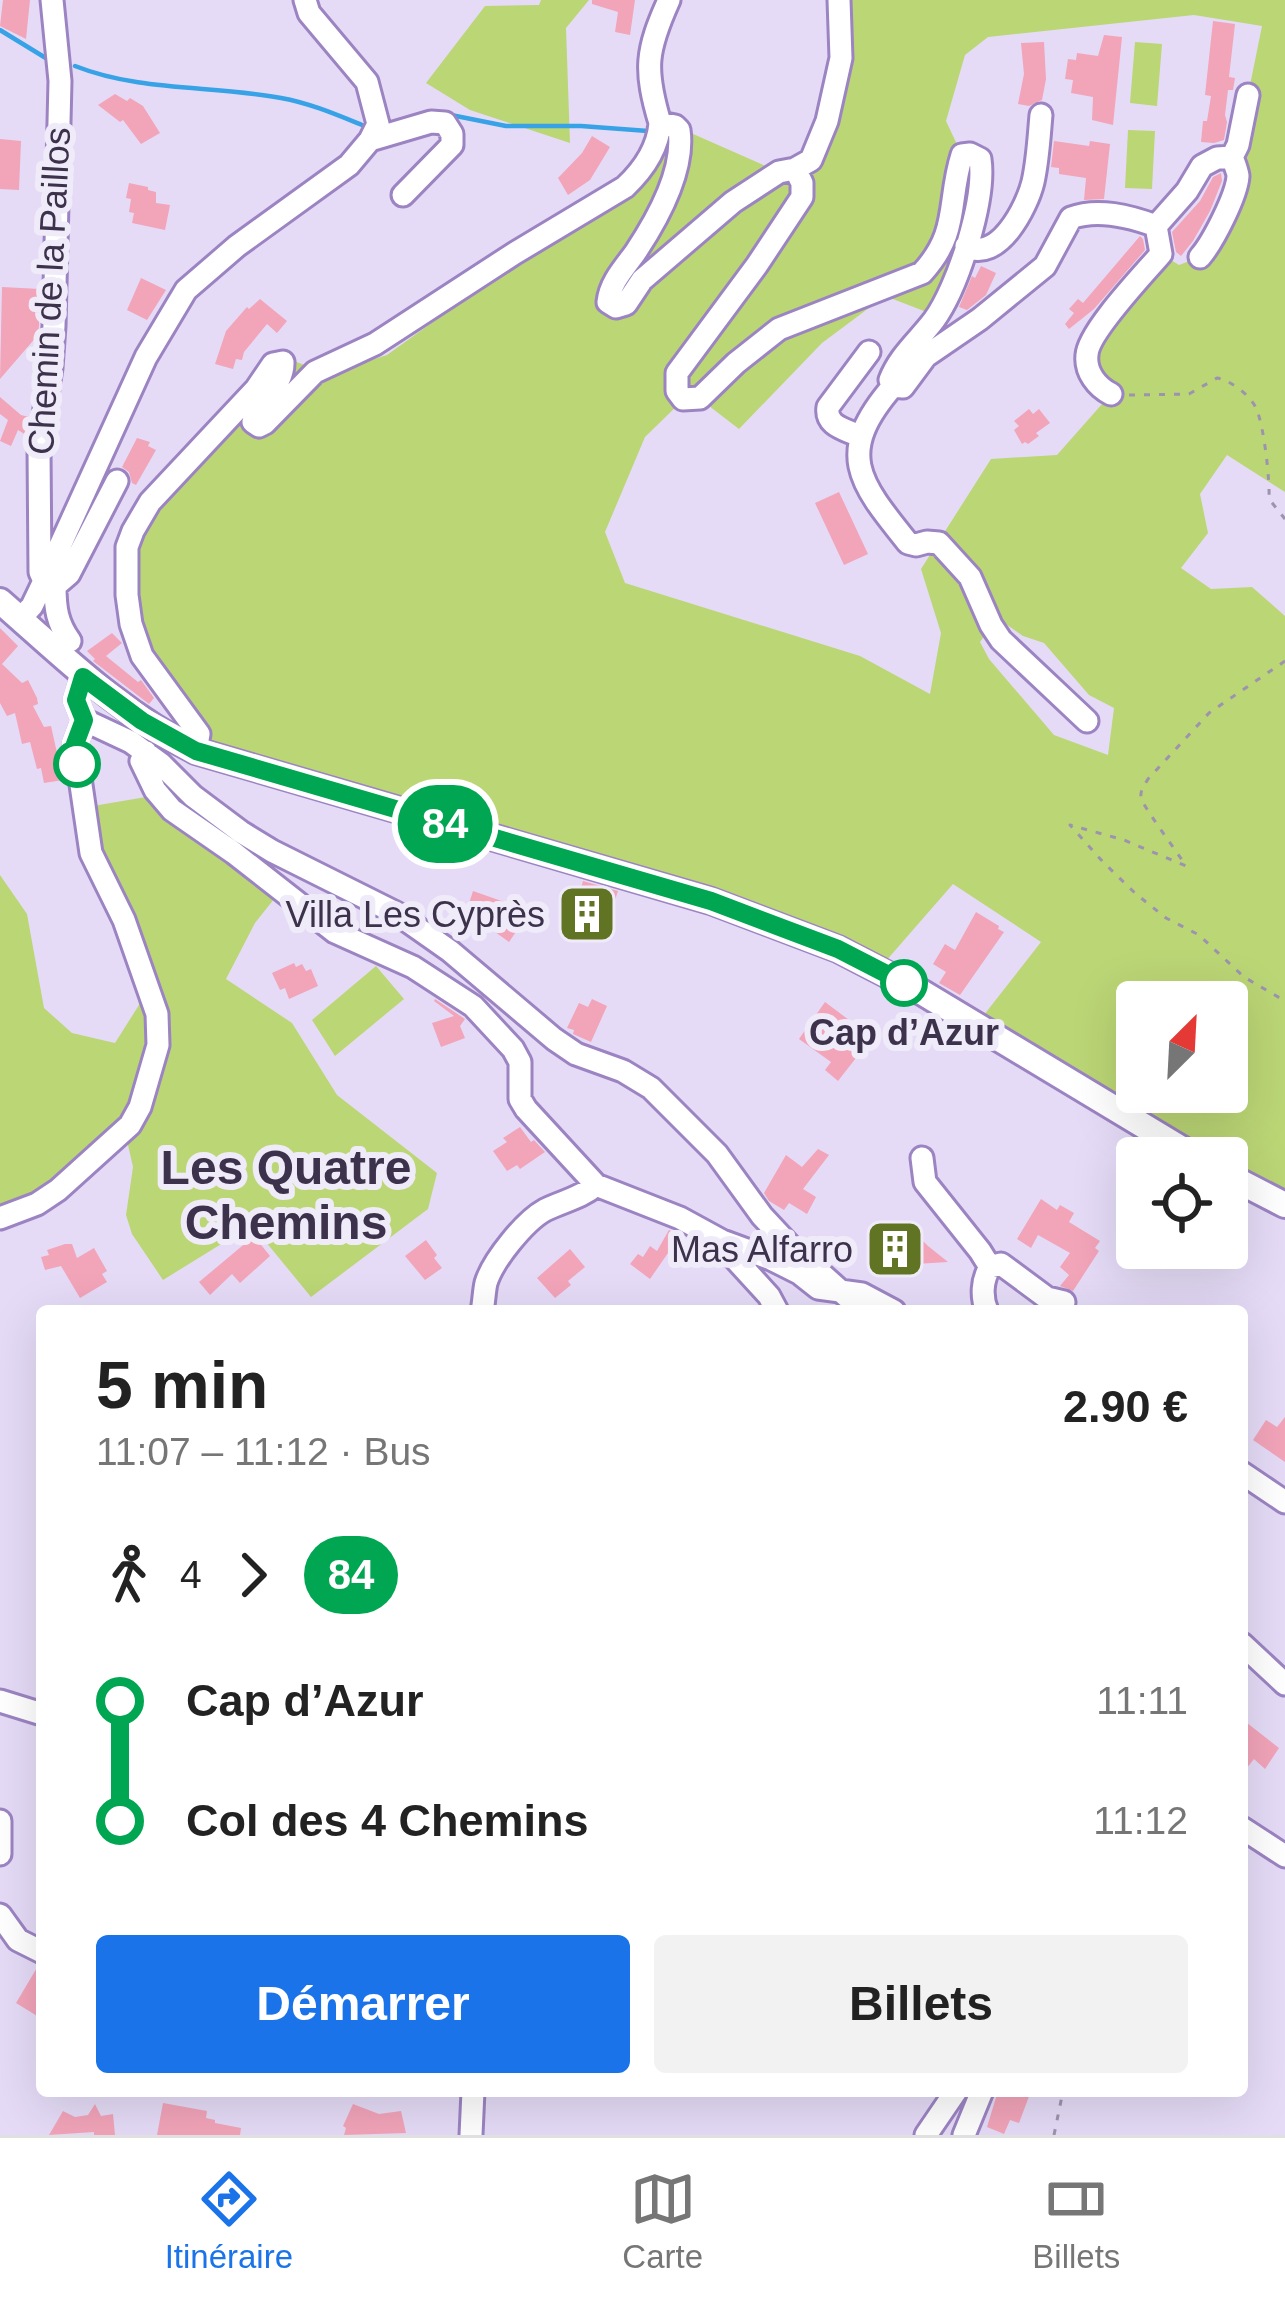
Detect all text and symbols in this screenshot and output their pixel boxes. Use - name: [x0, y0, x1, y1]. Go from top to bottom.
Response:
- street label: Chemin de la Paillos: [20, 126, 78, 456]
- unlabelled marker: [55, 742, 99, 786]
- line badge: 84: [391, 785, 499, 863]
- text: 84: [422, 800, 468, 847]
- building icon: Villa Les Cyprès: [556, 883, 618, 945]
- place label: Villa Les Cyprès: [286, 894, 545, 935]
- marker: Cap d’Azur: [882, 961, 926, 1005]
- north arrow: [1116, 981, 1248, 1113]
- map controls: [1116, 981, 1248, 1269]
- place label: Cap d’Azur: [809, 1012, 999, 1053]
- button: locate: [1116, 1137, 1248, 1269]
- district label: Les Quatre Chemins: [161, 1141, 411, 1249]
- building icon: Mas Alfarro: [864, 1218, 926, 1280]
- place label: Mas Alfarro: [671, 1229, 853, 1270]
- text: 5 min: [96, 1348, 268, 1422]
- text: 2.90 €: [1063, 1381, 1188, 1432]
- text: 11:07 – 11:12 · Bus: [96, 1430, 431, 1473]
- icon: walk: [96, 1542, 162, 1608]
- icon: forward: [220, 1542, 286, 1608]
- text: 84: [328, 1551, 374, 1598]
- text: 4: [180, 1553, 202, 1596]
- text: Cap d’Azur: [186, 1675, 424, 1726]
- text: 11:11: [1096, 1679, 1188, 1722]
- text: Col des 4 Chemins: [186, 1795, 589, 1846]
- text: 11:12: [1093, 1799, 1188, 1842]
- button: Démarrer: [96, 1935, 630, 2073]
- button: Billets: [654, 1935, 1188, 2073]
- tab: Itinéraire: [165, 2166, 293, 2276]
- tab: Carte: [622, 2166, 703, 2276]
- tab: Billets: [1032, 2166, 1120, 2276]

